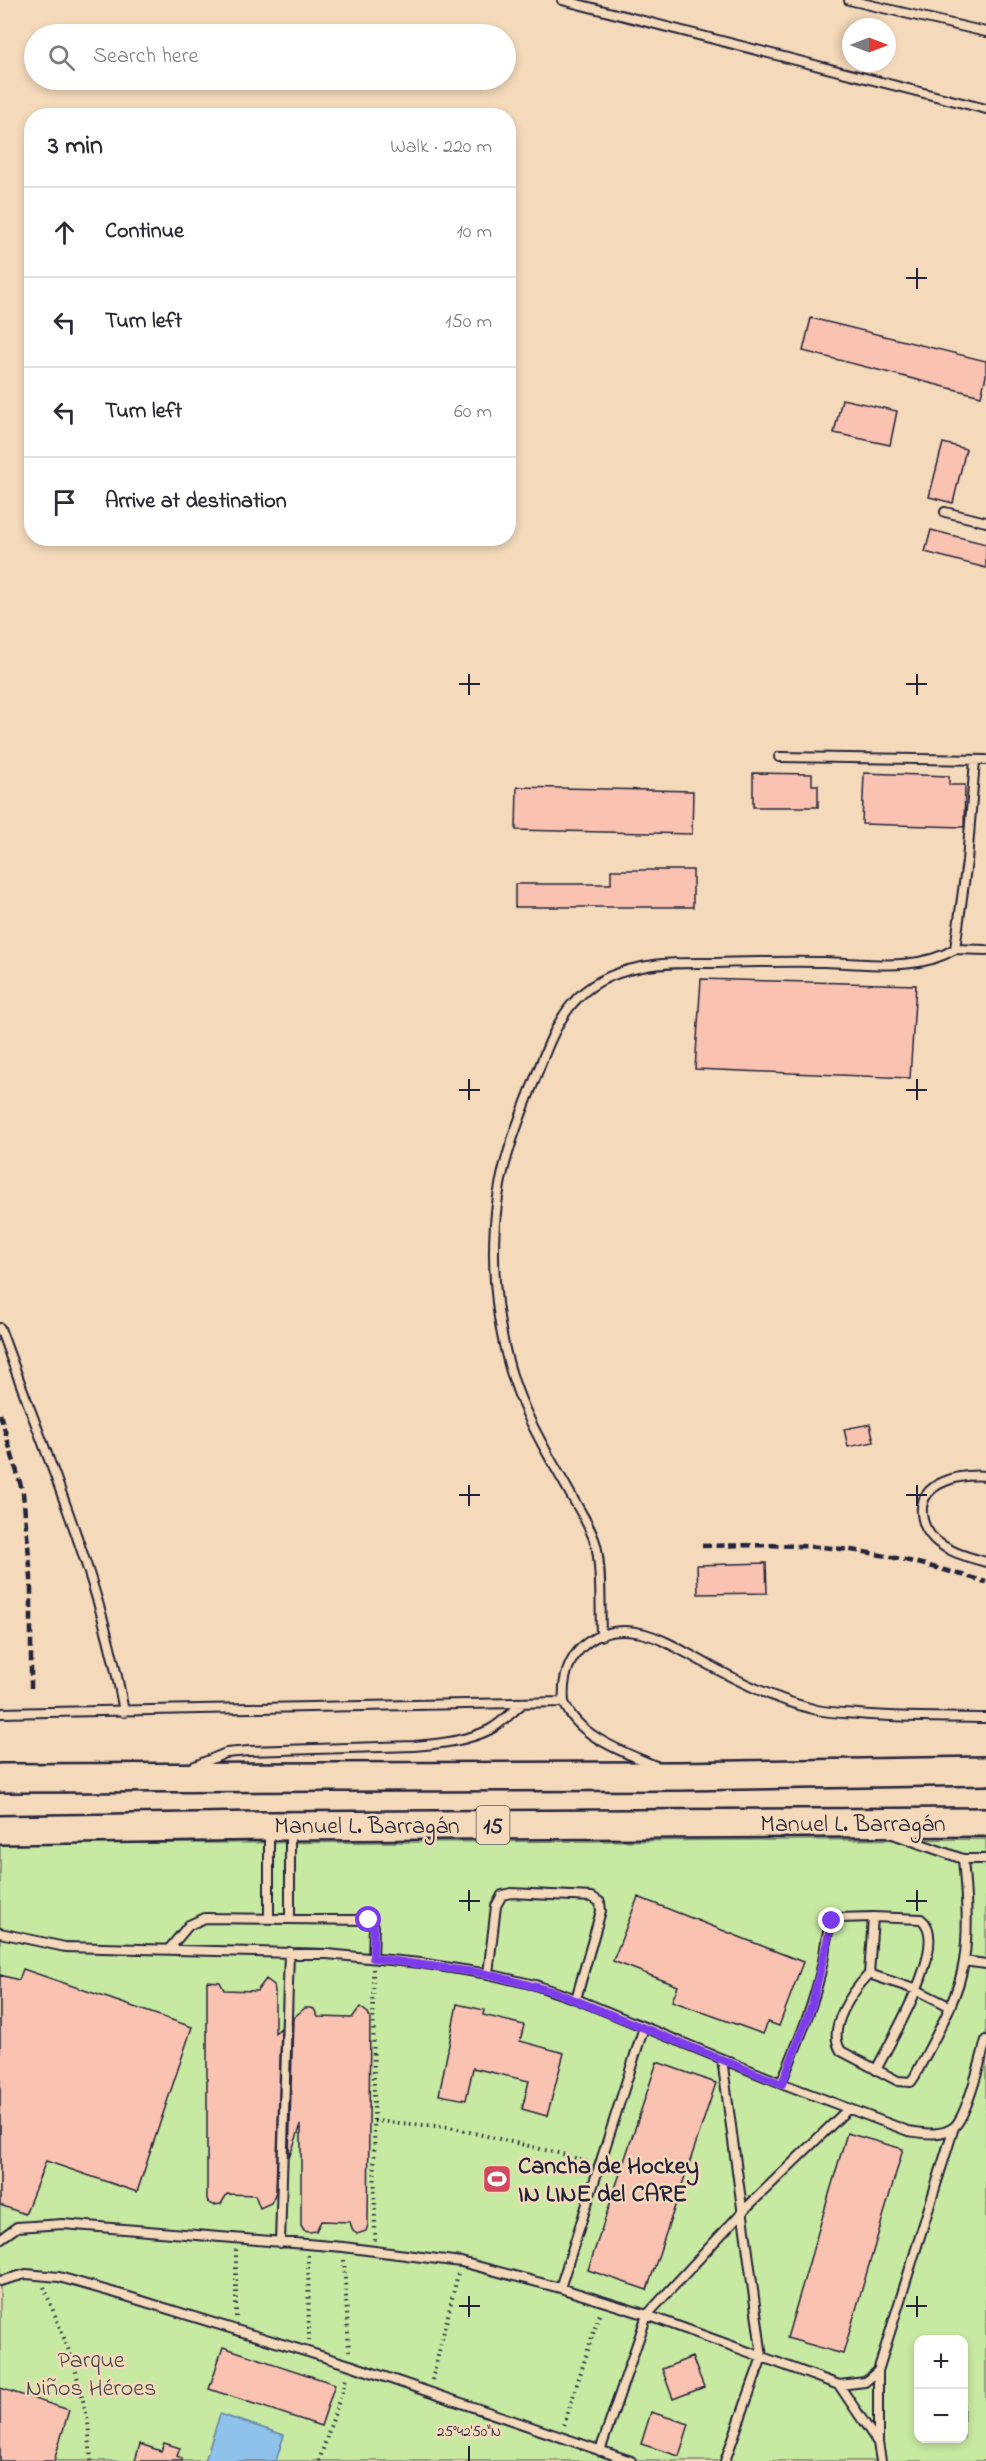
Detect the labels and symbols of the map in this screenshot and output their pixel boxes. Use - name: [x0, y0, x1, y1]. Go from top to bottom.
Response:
- north arrow: [842, 18, 896, 72]
- road number: 15: [476, 1806, 510, 1844]
- street label: Manuel L. Barragán: [760, 1808, 946, 1843]
- street label: Manuel L. Barragán: [274, 1810, 460, 1845]
- route start: [355, 1906, 381, 1932]
- route end: [818, 1907, 844, 1933]
- place label: Cancha de Hockey IN LINE del CARE: [518, 2150, 699, 2213]
- sports icon: Cancha de Hockey IN LINE del CARE: [481, 2163, 513, 2195]
- park label: Parque Niños Héroes: [26, 2344, 156, 2407]
- text: 25°42'50"N: [437, 2421, 501, 2443]

